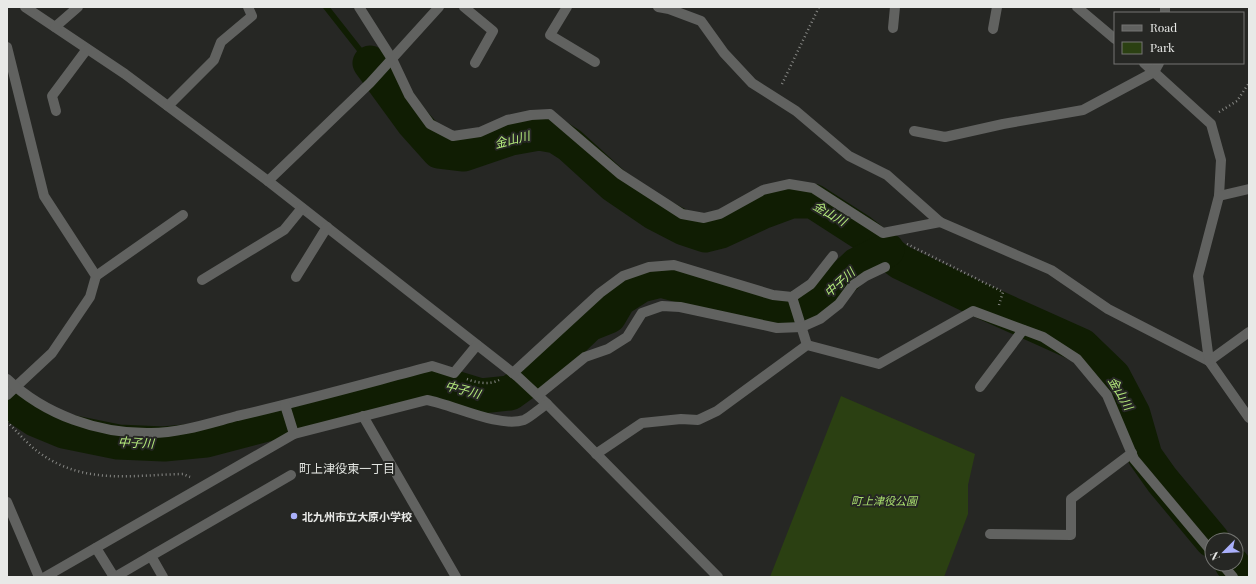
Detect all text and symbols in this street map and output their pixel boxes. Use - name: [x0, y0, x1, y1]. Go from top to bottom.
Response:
- legend: [1114, 12, 1244, 64]
- text: Road: [1150, 19, 1177, 35]
- text: Park: [1150, 39, 1175, 55]
- water label: 金山川: [493, 126, 533, 151]
- water label: 金山川: [810, 197, 851, 230]
- water label: 中子川: [820, 263, 859, 300]
- water label: 金山川: [1105, 373, 1138, 414]
- water label: 中子川: [444, 377, 484, 402]
- water label: 中子川: [118, 433, 156, 451]
- district label: 町上津役東一丁目: [299, 460, 395, 476]
- park label: 町上津役公園: [851, 493, 919, 508]
- place label: 北九州市立大原小学校: [302, 509, 412, 524]
- marker: 北九州市立大原小学校: [289, 511, 299, 521]
- north arrow: [1204, 532, 1244, 572]
- text: N: [1206, 550, 1223, 563]

